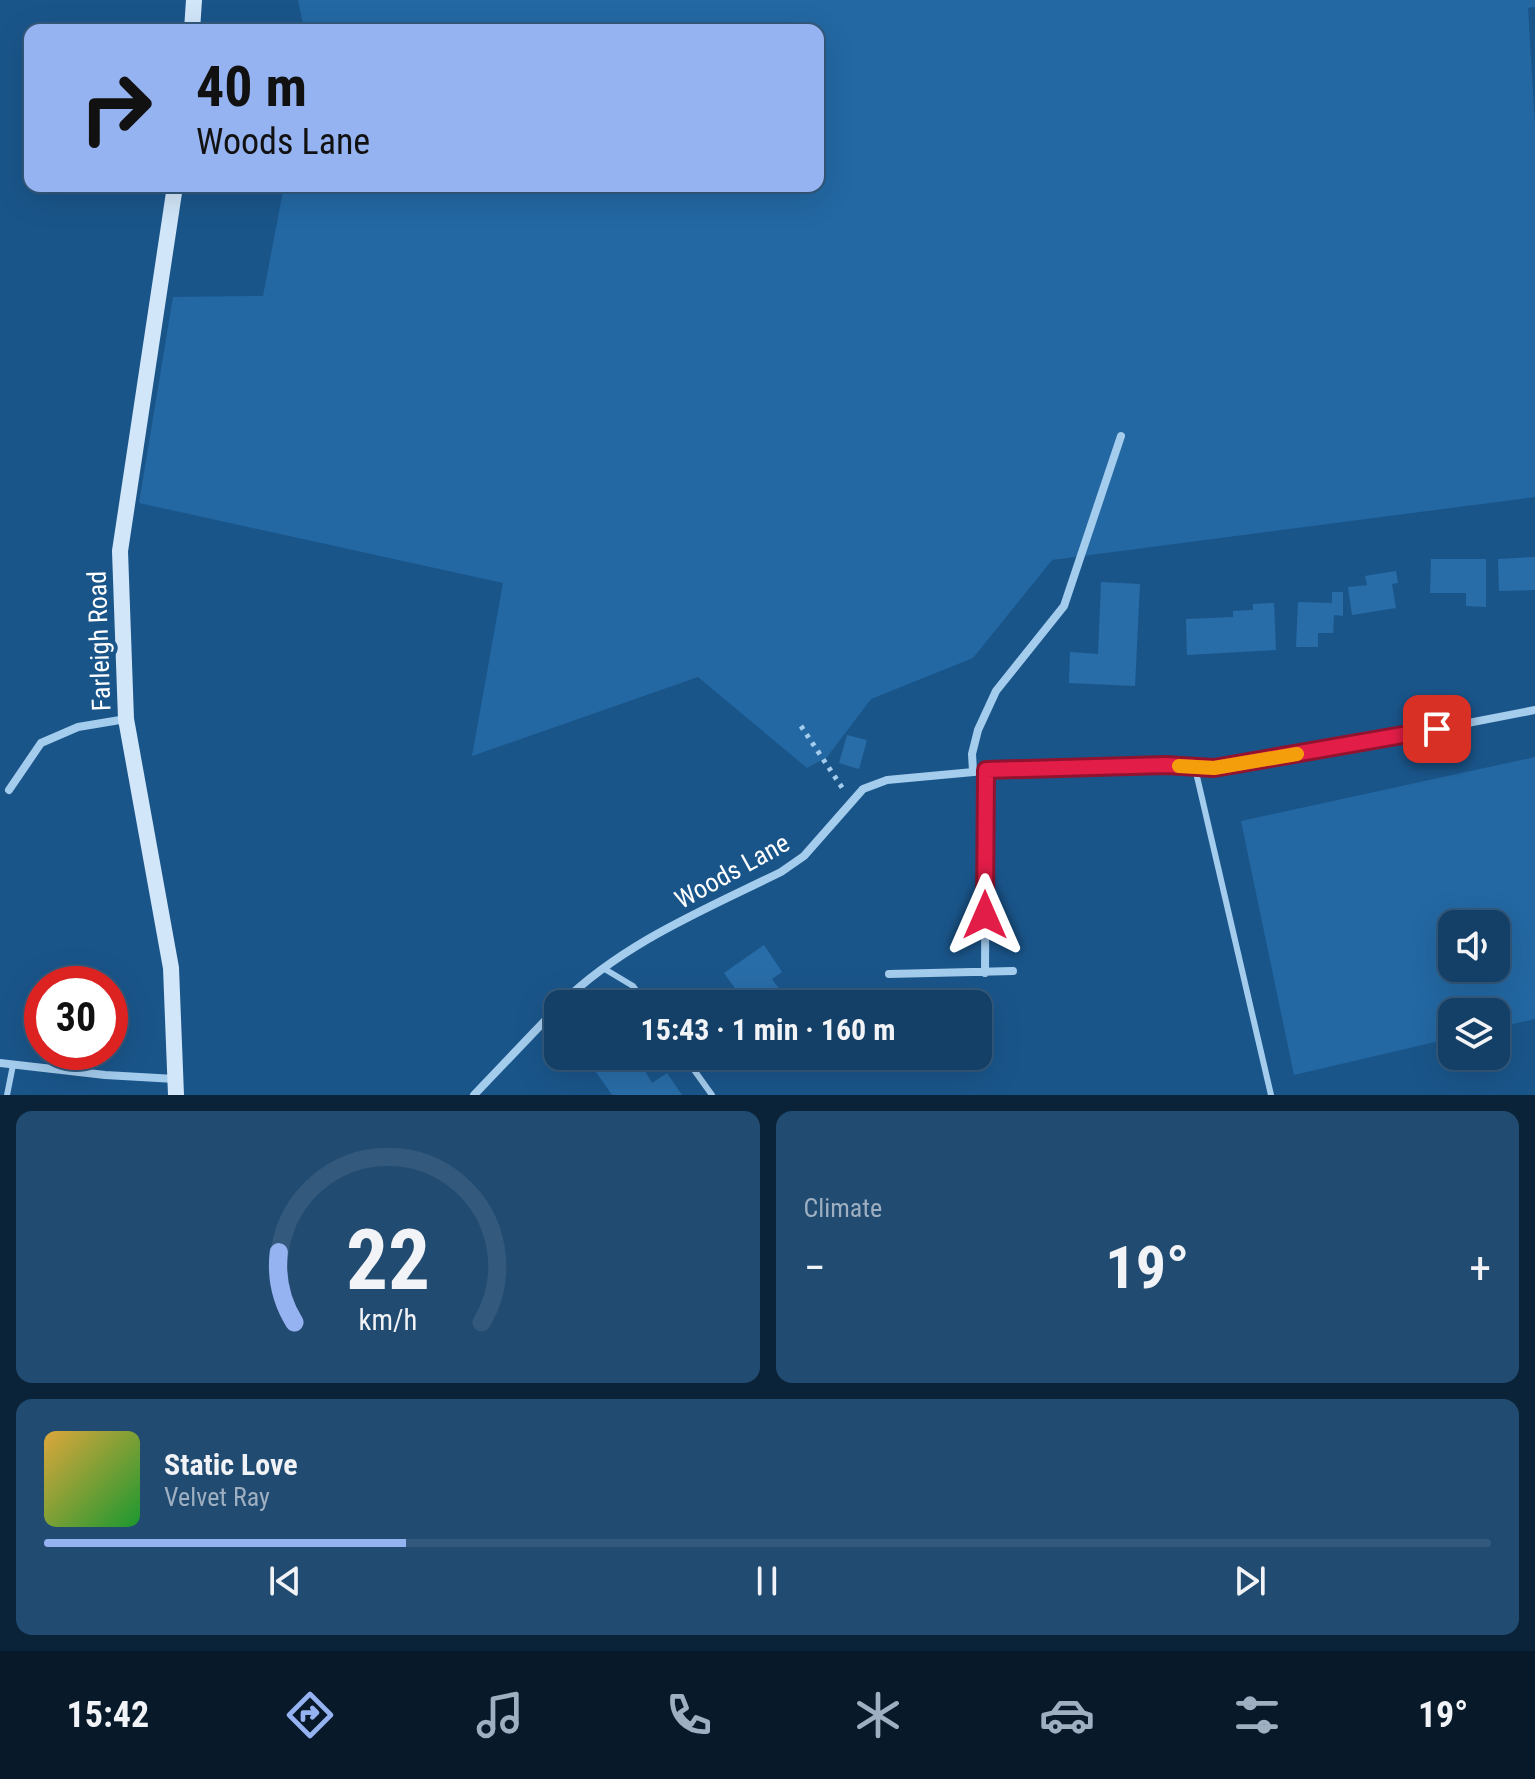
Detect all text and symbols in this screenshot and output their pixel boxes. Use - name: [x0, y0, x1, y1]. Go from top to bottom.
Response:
- text: 40 m: [196, 54, 307, 120]
- icon: right: [64, 56, 168, 160]
- text: Woods Lane: [196, 121, 370, 163]
- street label: Farleigh Road: [82, 570, 116, 712]
- pin: [1403, 695, 1471, 763]
- icon: arrive: [1415, 707, 1459, 751]
- street label: Woods Lane: [670, 827, 794, 915]
- position arrow: [943, 873, 1027, 957]
- map controls: [1438, 910, 1510, 1070]
- button: sound: [1438, 910, 1510, 982]
- speed limit sign: 30: [24, 966, 128, 1070]
- button: layers: [1438, 998, 1510, 1070]
- text: 15:43 · 1 min · 160 m: [641, 1012, 895, 1047]
- text: Climate: [804, 1193, 882, 1223]
- text: 22: [346, 1212, 430, 1309]
- text: 19°: [1105, 1232, 1189, 1303]
- text: −: [804, 1242, 826, 1294]
- text: +: [1469, 1242, 1491, 1294]
- text: km/h: [358, 1303, 417, 1337]
- text: Static Love: [164, 1447, 298, 1482]
- text: Velvet Ray: [164, 1482, 270, 1512]
- icon: previous: [263, 1559, 307, 1603]
- icon: pause: [745, 1559, 789, 1603]
- icon: next: [1228, 1559, 1272, 1603]
- icon: directions: [282, 1687, 338, 1743]
- icon: music: [472, 1687, 528, 1743]
- icon: phone: [661, 1687, 717, 1743]
- icon: climate: [850, 1687, 906, 1743]
- icon: car: [1039, 1687, 1095, 1743]
- icon: filters: [1229, 1687, 1285, 1743]
- text: 15:42: [67, 1694, 149, 1736]
- text: 19°: [1418, 1694, 1468, 1736]

